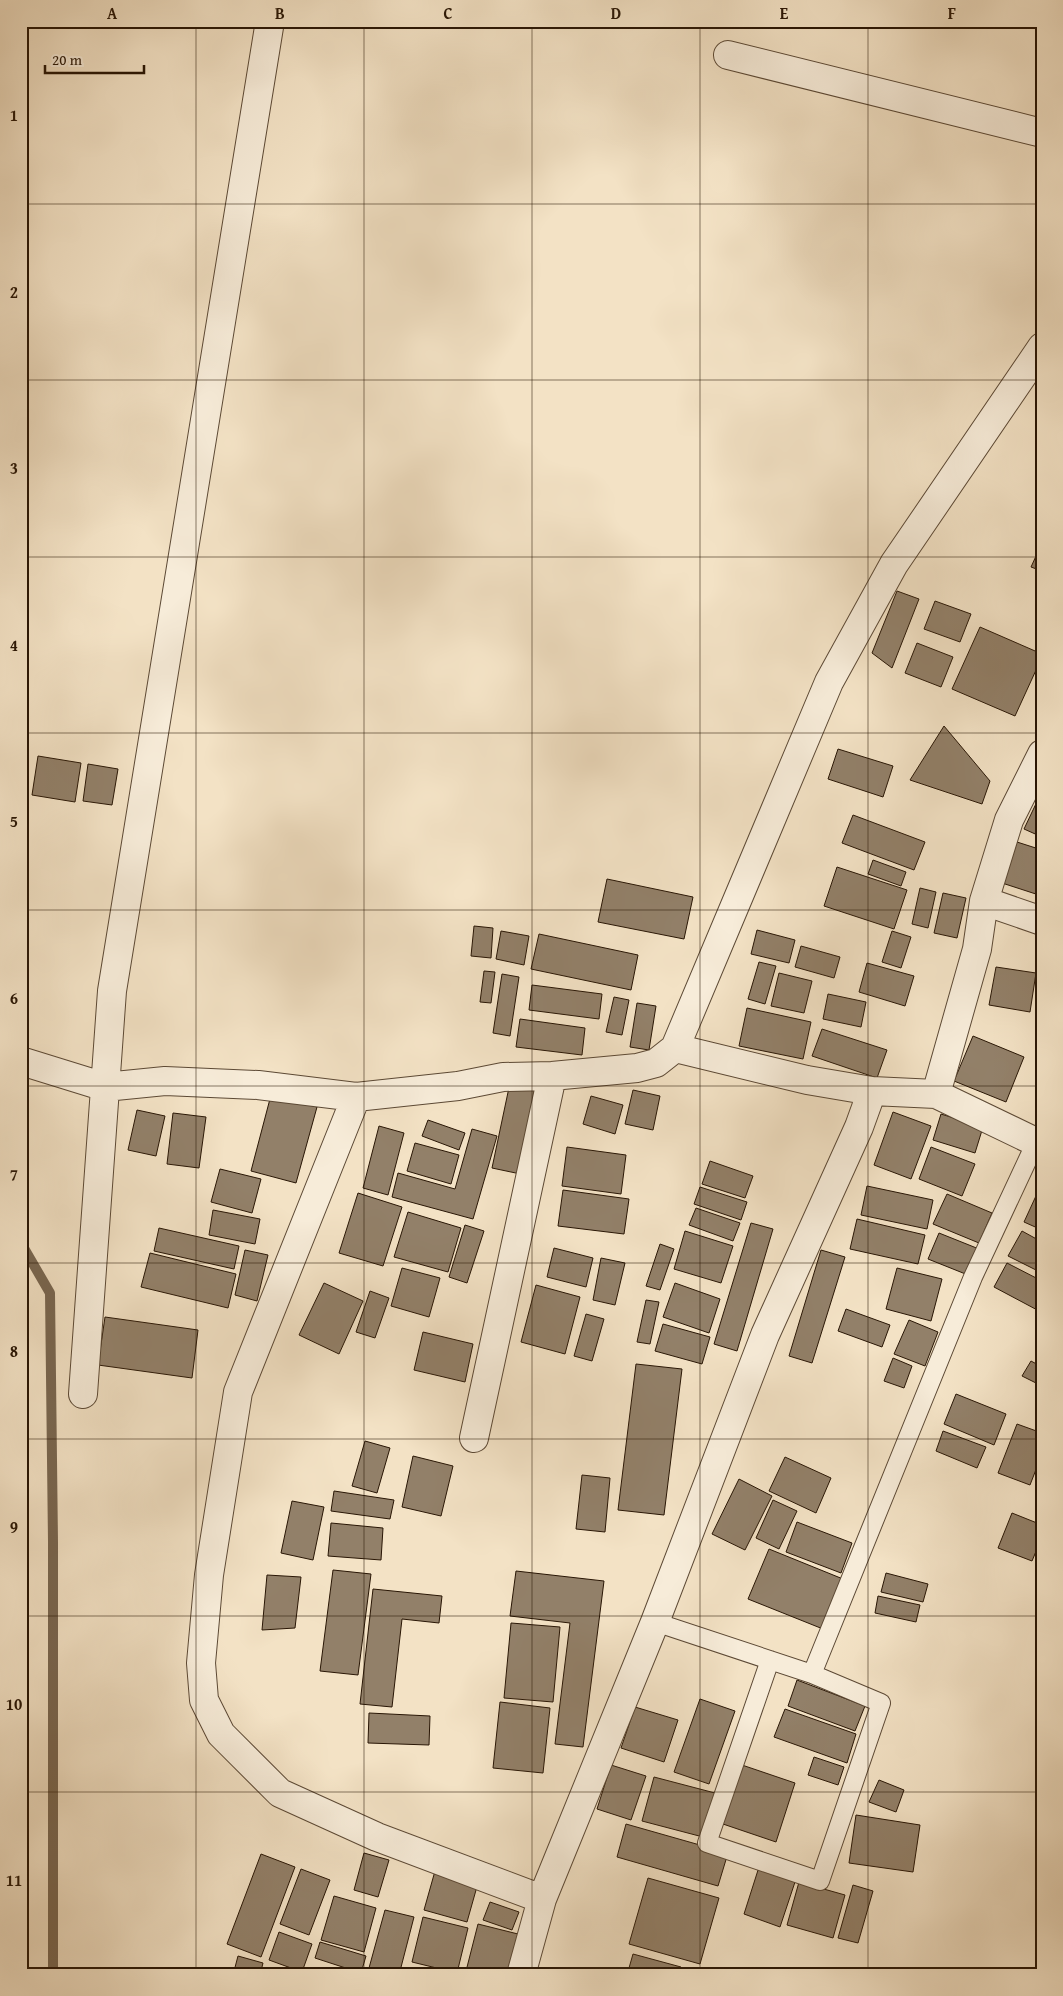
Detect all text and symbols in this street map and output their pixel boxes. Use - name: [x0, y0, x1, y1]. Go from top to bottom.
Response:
- text: A: [107, 1, 118, 25]
- text: B: [275, 1, 285, 25]
- text: C: [443, 1, 453, 25]
- text: D: [611, 1, 621, 25]
- text: E: [780, 1, 789, 25]
- text: F: [948, 1, 956, 25]
- scale bar: [45, 42, 144, 74]
- text: 20 m: [52, 49, 83, 70]
- text: 1: [10, 103, 18, 127]
- text: 2: [10, 280, 18, 304]
- text: 3: [10, 456, 18, 480]
- text: 4: [10, 633, 18, 657]
- text: 5: [10, 809, 18, 833]
- text: 6: [10, 986, 18, 1010]
- text: 7: [10, 1162, 18, 1186]
- text: 8: [10, 1339, 18, 1363]
- text: 9: [10, 1515, 18, 1539]
- text: 10: [6, 1692, 22, 1716]
- text: 11: [6, 1868, 22, 1892]

